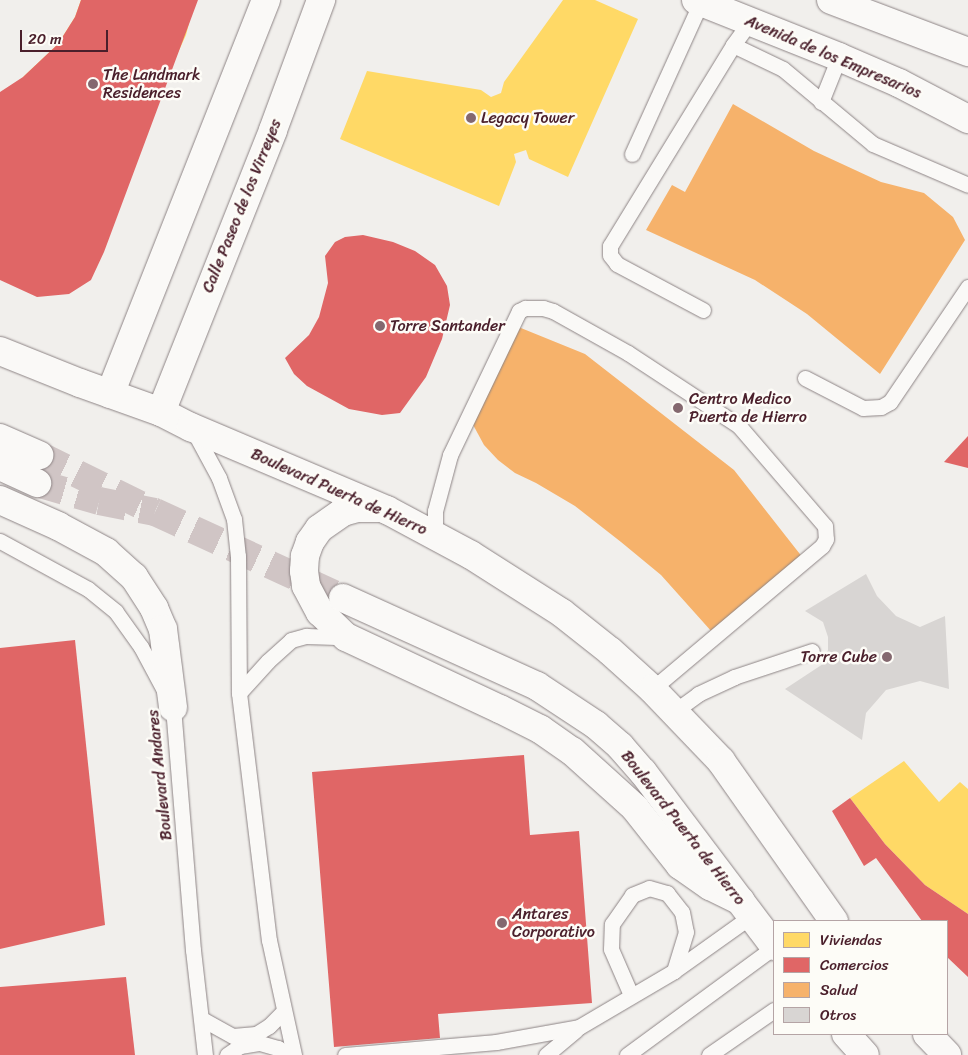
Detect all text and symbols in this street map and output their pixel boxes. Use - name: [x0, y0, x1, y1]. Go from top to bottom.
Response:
- street label: Avenida de los Empresarios: [742, 11, 924, 103]
- scale bar: [22, 20, 110, 52]
- text: 20 m: [28, 26, 62, 52]
- place label: The Landmark Residences: [103, 65, 201, 103]
- marker: The Landmark Residences: [87, 78, 99, 90]
- place label: Legacy Tower: [481, 108, 574, 128]
- marker: Legacy Tower: [465, 112, 477, 124]
- street label: Calle Paseo de los Virreyes: [198, 115, 286, 297]
- place label: Torre Santander: [390, 316, 504, 336]
- marker: Torre Santander: [374, 320, 386, 332]
- place label: Centro Medico Puerta de Hierro: [689, 389, 807, 427]
- marker: Centro Medico Puerta de Hierro: [671, 401, 685, 415]
- street label: Boulevard Puerta de Hierro: [247, 444, 431, 540]
- place label: Torre Cube: [800, 647, 877, 667]
- marker: Torre Cube: [881, 651, 893, 663]
- street label: Boulevard Andares: [144, 709, 176, 841]
- street label: Boulevard Puerta de Hierro: [616, 747, 750, 909]
- place label: Antares Corporativo: [512, 904, 595, 942]
- marker: Antares Corporativo: [496, 917, 508, 929]
- legend: [773, 920, 948, 1035]
- text: Viviendas: [820, 927, 882, 953]
- text: Comercios: [820, 952, 889, 978]
- text: Salud: [820, 977, 857, 1003]
- text: Otros: [820, 1002, 856, 1028]

